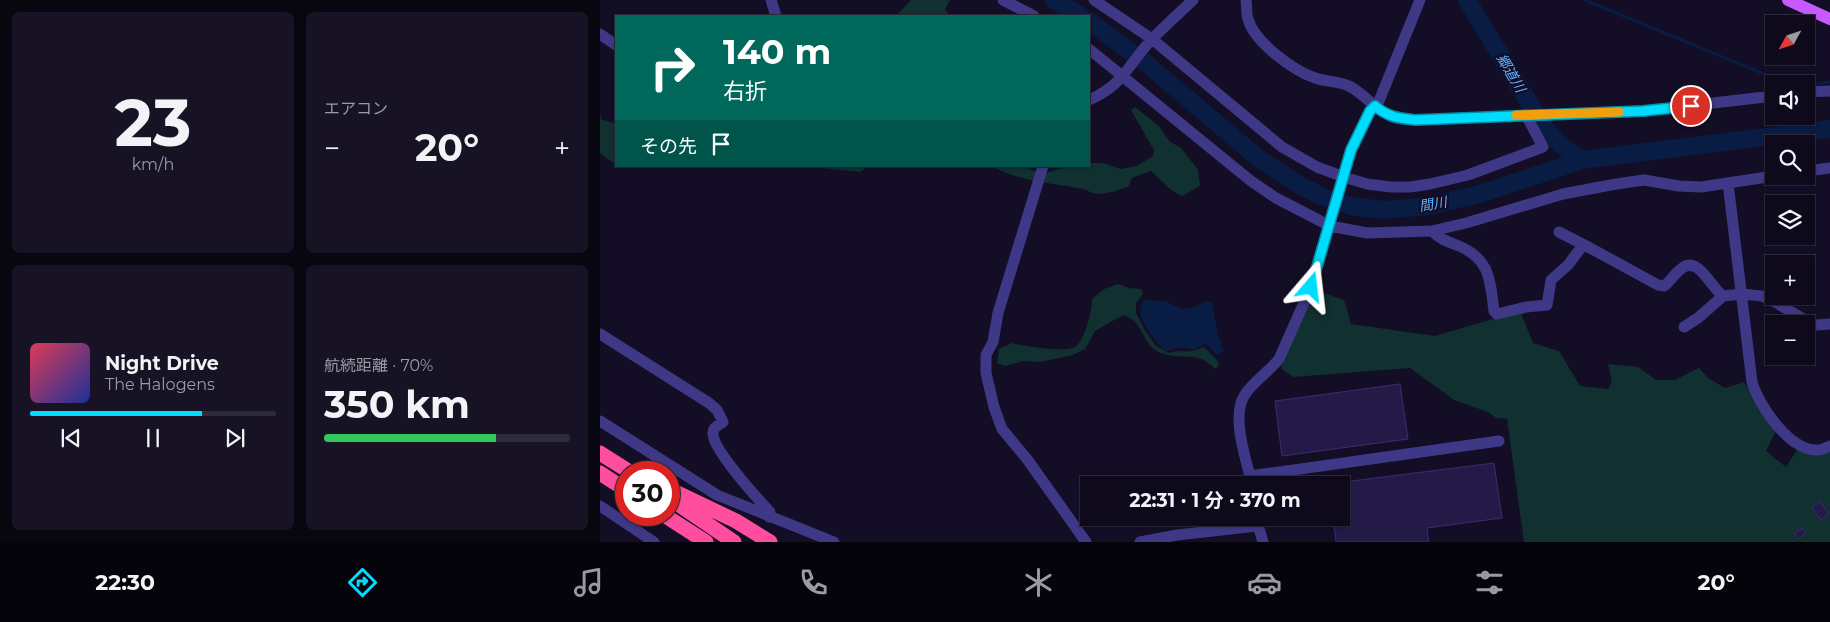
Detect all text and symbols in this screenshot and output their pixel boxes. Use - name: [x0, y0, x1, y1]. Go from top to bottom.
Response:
- north arrow: [1765, 15, 1815, 65]
- map controls: [1765, 15, 1815, 365]
- text: 140 m: [723, 30, 831, 73]
- icon: right: [640, 35, 705, 100]
- water label: 郷道川: [1492, 50, 1531, 97]
- button: sound: [1765, 75, 1815, 125]
- text: 右折: [723, 78, 767, 105]
- text: 23: [115, 83, 191, 162]
- pin: [1670, 85, 1712, 127]
- icon: arrive: [1677, 92, 1705, 120]
- text: エアコン: [324, 99, 388, 118]
- text: 20°: [415, 124, 479, 171]
- icon: arrive: [707, 130, 735, 158]
- text: −: [324, 131, 340, 165]
- text: +: [554, 131, 570, 165]
- text: その先: [640, 135, 697, 158]
- button: search: [1765, 135, 1815, 185]
- text: km/h: [132, 155, 174, 174]
- water label: 間川: [1418, 192, 1450, 215]
- button: layers: [1765, 195, 1815, 245]
- button: +: [1765, 255, 1815, 305]
- position arrow: [1284, 260, 1336, 312]
- button: −: [1765, 315, 1815, 365]
- text: Night Drive: [105, 352, 219, 375]
- text: 航続距離 · 70%: [324, 356, 433, 375]
- text: The Halogens: [105, 375, 215, 394]
- text: 350 km: [324, 381, 470, 428]
- icon: previous: [57, 424, 85, 452]
- icon: pause: [139, 424, 167, 452]
- icon: next: [221, 424, 249, 452]
- speed limit sign: 30: [615, 461, 680, 526]
- text: 22:31 · 1 分 · 370 m: [1129, 489, 1301, 512]
- icon: directions: [345, 565, 380, 600]
- icon: music: [571, 565, 606, 600]
- icon: phone: [796, 565, 831, 600]
- icon: climate: [1021, 565, 1056, 600]
- icon: car: [1247, 565, 1282, 600]
- icon: filters: [1472, 565, 1507, 600]
- text: 22:30: [95, 569, 155, 596]
- text: 20°: [1698, 569, 1735, 596]

